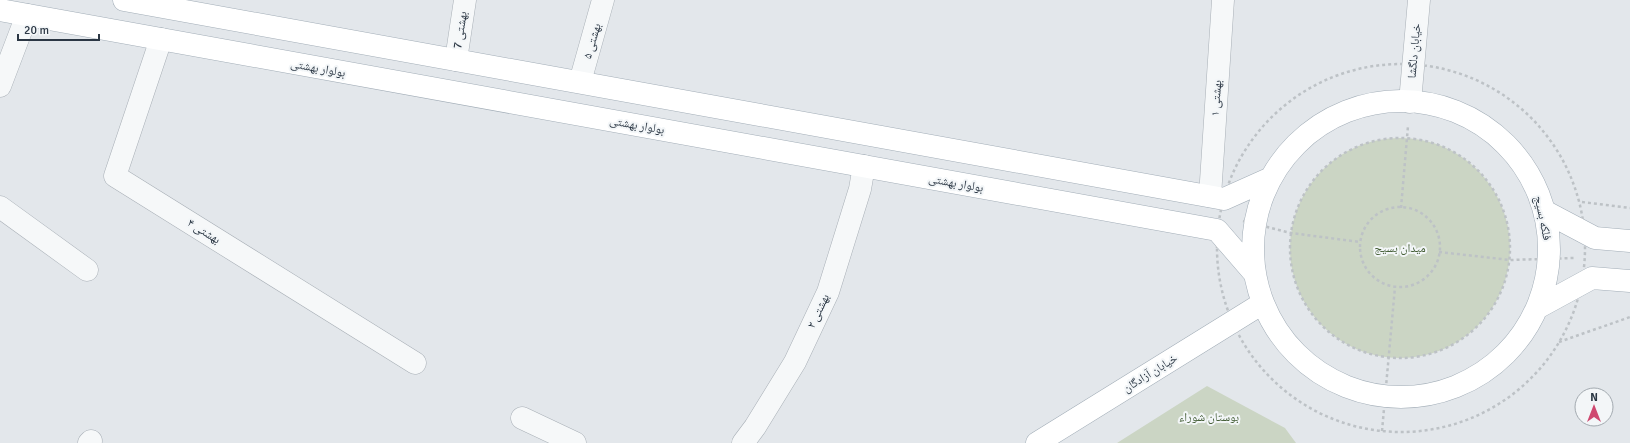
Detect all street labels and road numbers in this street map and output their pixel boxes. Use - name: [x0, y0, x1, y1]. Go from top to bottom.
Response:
- street label: بهشتی 7: [450, 10, 471, 50]
- street label: بهشتی ۵: [580, 22, 605, 61]
- street label: خیابان دلگشا: [1405, 23, 1424, 79]
- street label: بولوار بهشتی: [289, 56, 347, 81]
- street label: بهشتی ۱: [1208, 79, 1225, 117]
- street label: بولوار بهشتی: [608, 113, 666, 138]
- street label: بولوار بهشتی: [927, 171, 985, 196]
- street label: فلکه بسیج: [1530, 194, 1555, 242]
- street label: بهشتی ۴: [184, 215, 223, 247]
- street label: بهشتی ۲: [804, 292, 833, 331]
- street label: خیابان آزادگان: [1120, 351, 1181, 396]

